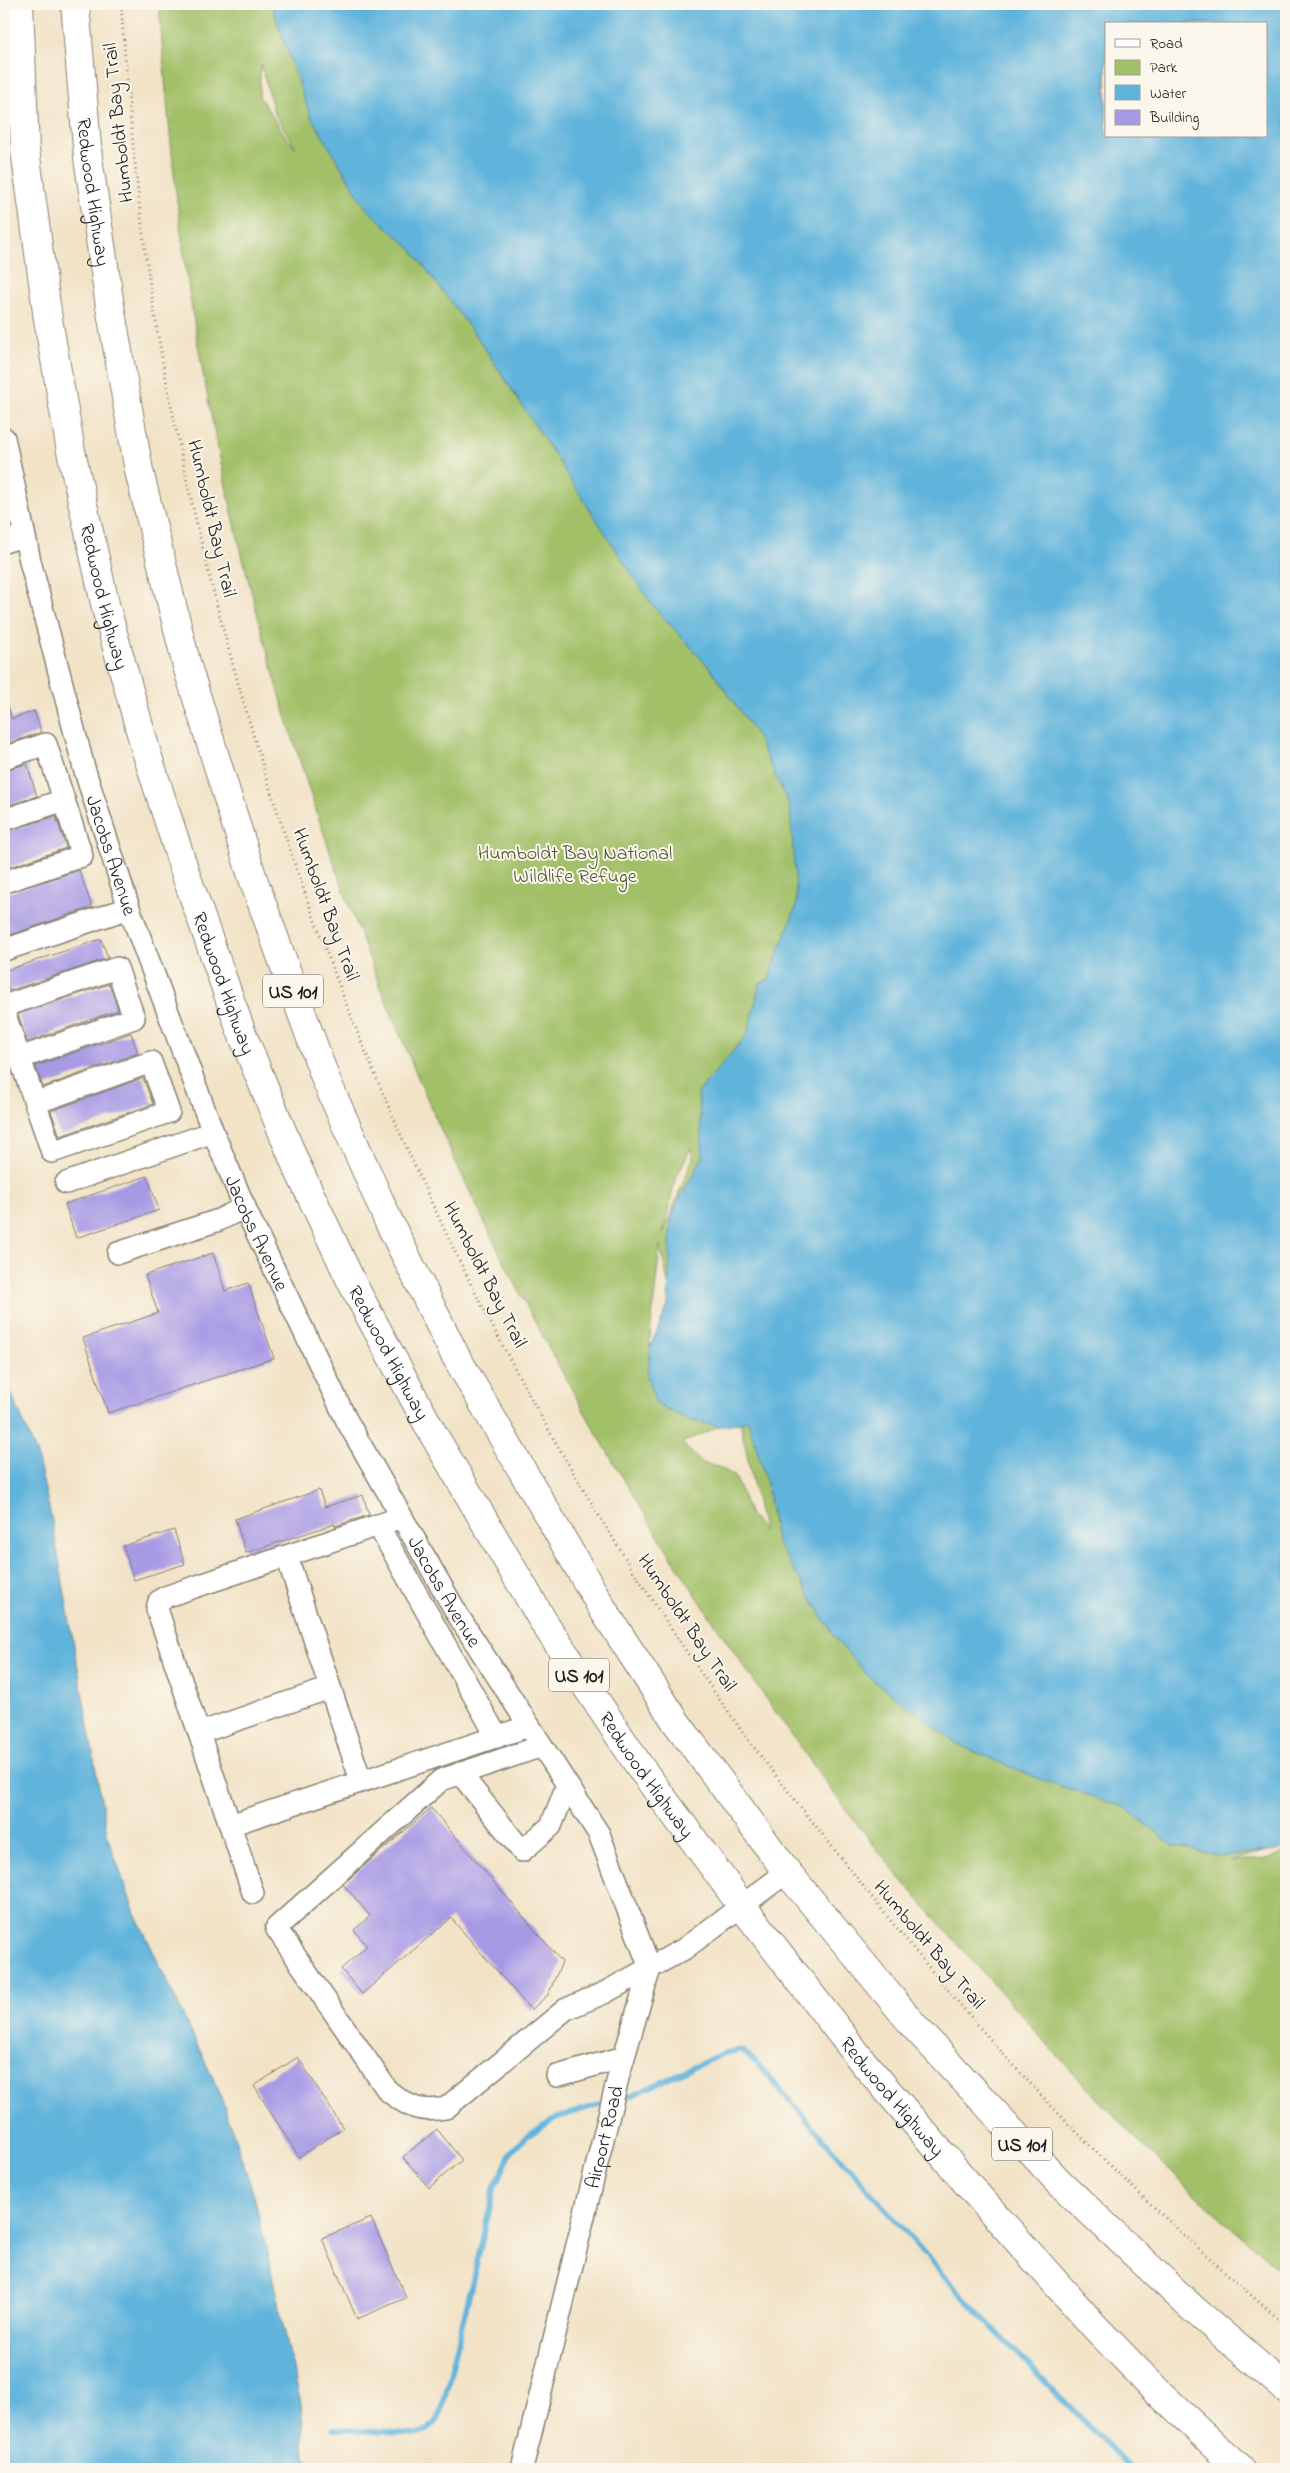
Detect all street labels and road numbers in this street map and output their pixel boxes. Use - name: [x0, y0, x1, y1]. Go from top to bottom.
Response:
- street label: Humboldt Bay Trail: [97, 41, 142, 204]
- street label: Redwood Highway: [68, 117, 116, 268]
- street label: Humboldt Bay Trail: [178, 437, 243, 600]
- street label: Redwood Highway: [71, 521, 135, 673]
- street label: Jacobs Avenue: [77, 792, 143, 920]
- street label: Humboldt Bay Trail: [283, 824, 366, 985]
- street label: Redwood Highway: [183, 909, 261, 1060]
- road number: US 101: [263, 974, 323, 1008]
- street label: Jacobs Avenue: [216, 1171, 295, 1297]
- street label: Humboldt Bay Trail: [434, 1197, 533, 1353]
- street label: Redwood Highway: [339, 1281, 435, 1426]
- street label: Jacobs Avenue: [399, 1531, 487, 1654]
- street label: Humboldt Bay Trail: [629, 1549, 743, 1698]
- road number: US 101: [549, 1658, 609, 1692]
- street label: Redwood Highway: [590, 1707, 700, 1845]
- street label: Humboldt Bay Trail: [865, 1875, 991, 2017]
- street label: Redwood Highway: [832, 2032, 950, 2164]
- street label: Airport Road: [579, 2083, 633, 2192]
- road number: US 101: [992, 2128, 1052, 2160]

